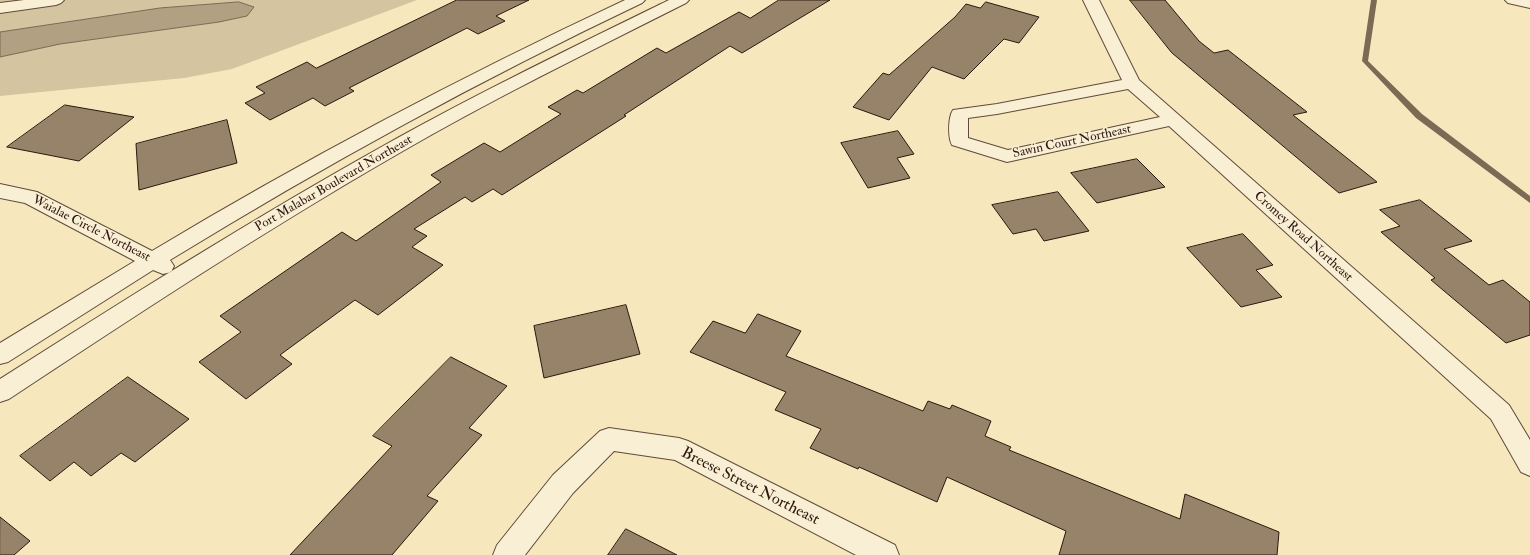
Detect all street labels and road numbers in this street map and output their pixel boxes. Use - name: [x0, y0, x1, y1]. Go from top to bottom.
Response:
- street label: Sawin Court Northeast: [1011, 122, 1133, 162]
- street label: Port Malabar Boulevard Northeast: [253, 132, 415, 236]
- street label: Cromey Road Northeast: [1251, 189, 1355, 285]
- street label: Waialae Circle Northeast: [29, 192, 153, 266]
- street label: Breese Street Northeast: [678, 444, 822, 530]

